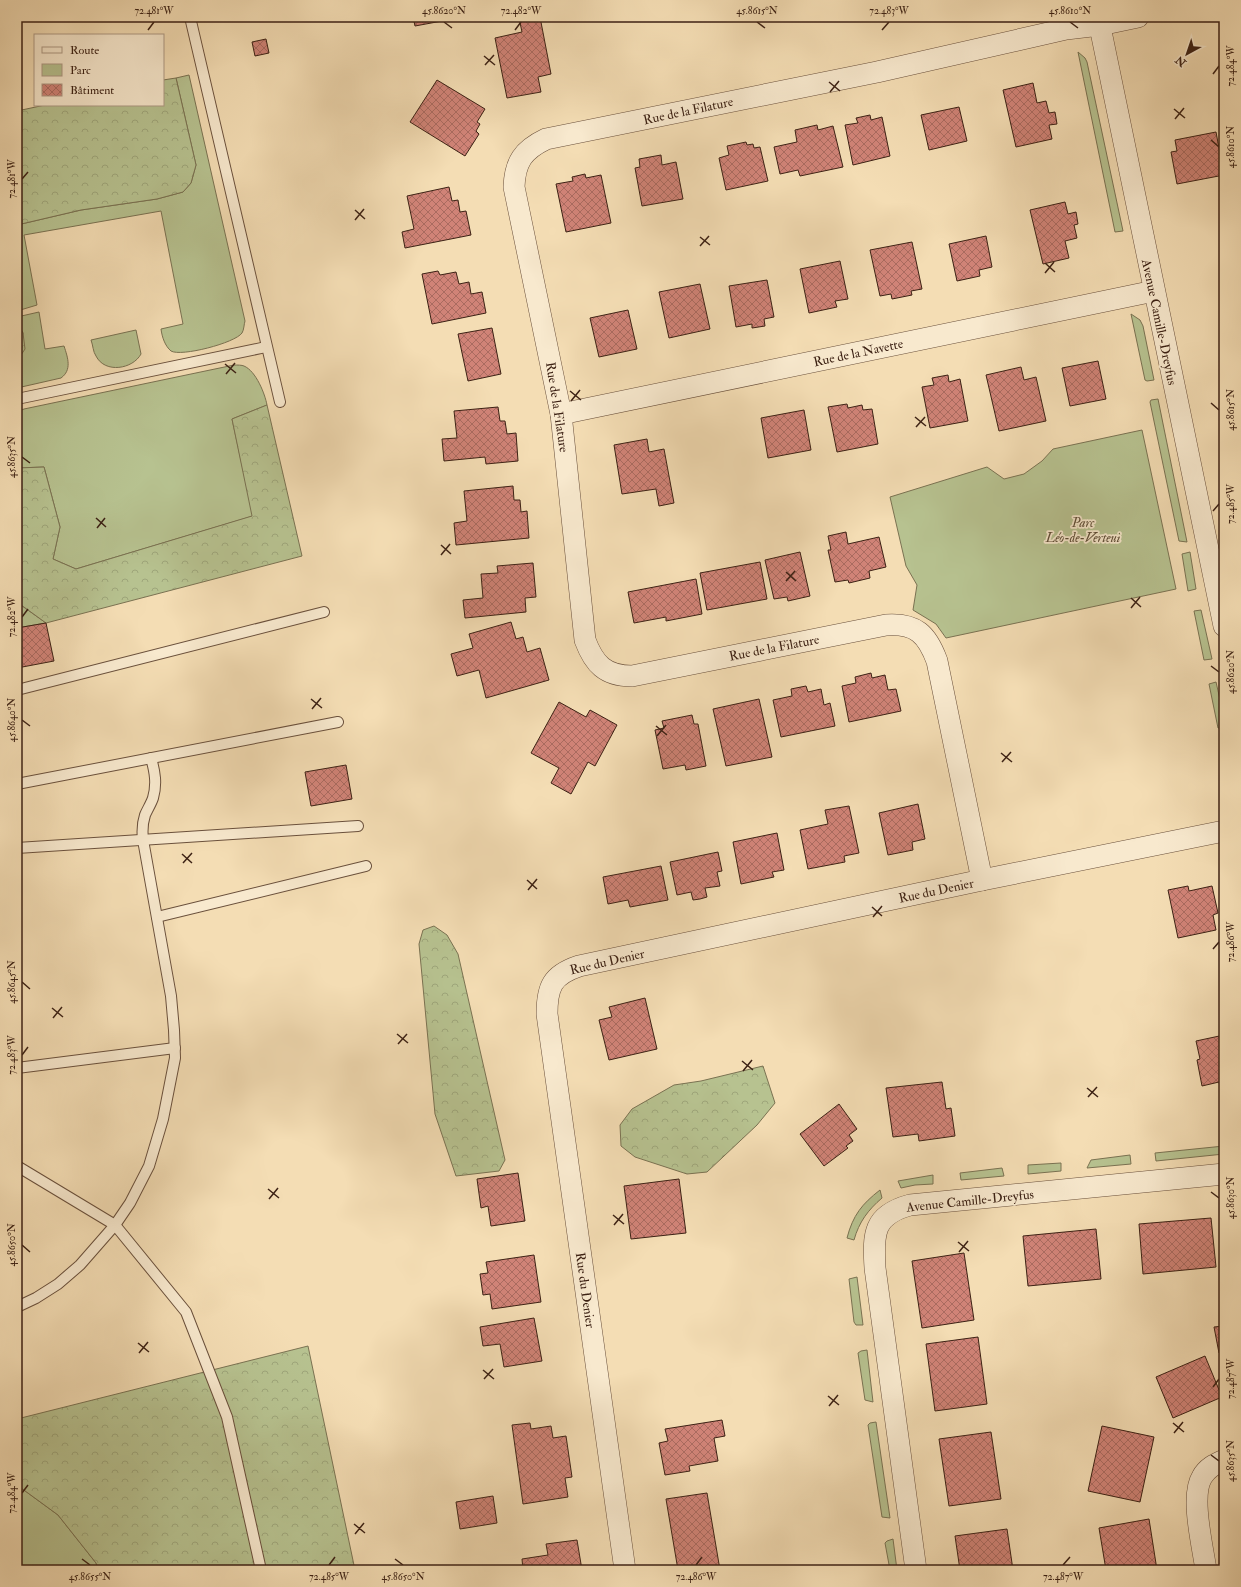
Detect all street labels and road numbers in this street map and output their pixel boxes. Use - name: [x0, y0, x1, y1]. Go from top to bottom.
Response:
- street label: Rue de la Filature: [642, 94, 735, 128]
- street label: Avenue Camille-Dreyfus: [1137, 257, 1180, 387]
- street label: Rue de la Navette: [812, 336, 905, 370]
- street label: Rue de la Filature: [542, 361, 572, 454]
- street label: Rue de la Filature: [728, 631, 821, 665]
- street label: Rue du Denier: [897, 875, 975, 907]
- street label: Rue du Denier: [568, 946, 646, 978]
- street label: Avenue Camille-Dreyfus: [905, 1186, 1035, 1217]
- street label: Rue du Denier: [572, 1251, 598, 1329]

